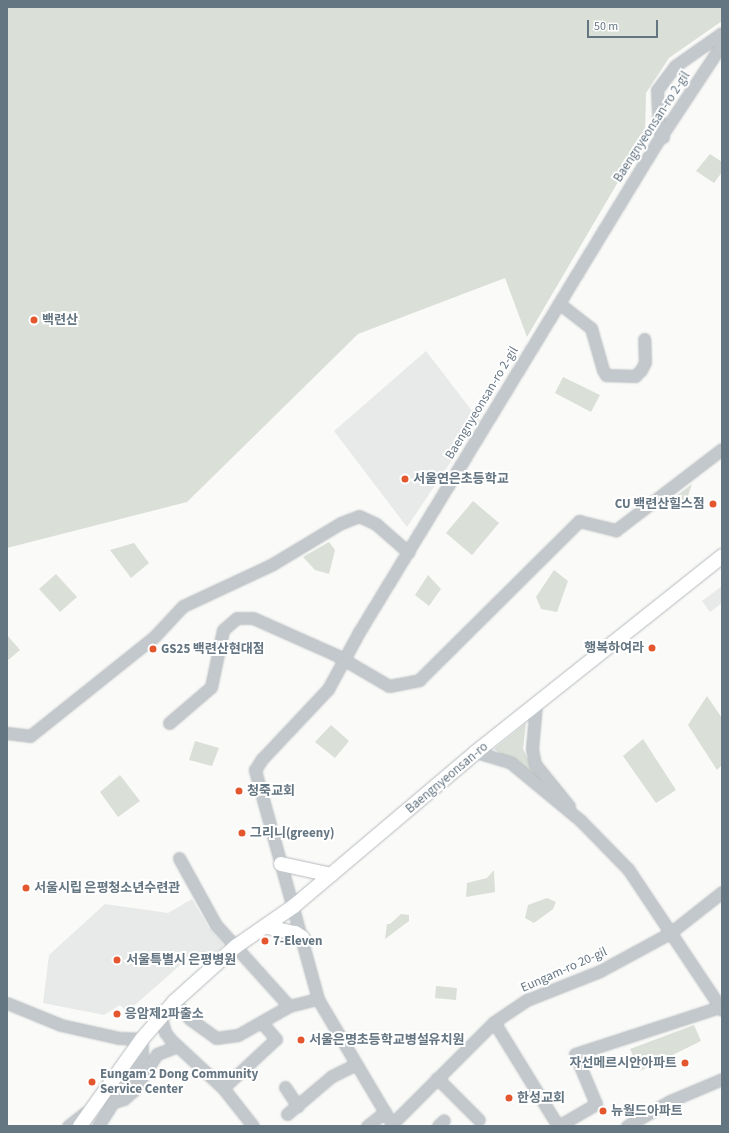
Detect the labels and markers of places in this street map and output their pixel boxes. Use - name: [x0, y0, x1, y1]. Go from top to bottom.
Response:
- place label: 백련산: [42, 312, 78, 328]
- marker: 백련산: [29, 315, 39, 325]
- place label: 서울연은초등학교: [413, 471, 509, 487]
- marker: 서울연은초등학교: [400, 474, 410, 484]
- place label: CU 백련산힐스점: [615, 496, 705, 512]
- marker: CU 백련산힐스점: [708, 499, 718, 509]
- place label: 행복하여라: [584, 640, 644, 656]
- place label: GS25 백련산현대점: [161, 641, 265, 657]
- marker: 행복하여라: [647, 643, 657, 653]
- marker: GS25 백련산현대점: [148, 644, 158, 654]
- place label: 청죽교회: [247, 783, 295, 799]
- marker: 청죽교회: [234, 786, 244, 796]
- place label: 그리니(greeny): [250, 825, 334, 841]
- marker: 그리니(greeny): [237, 828, 247, 838]
- place label: 서울시립 은평청소년수련관: [34, 880, 180, 896]
- marker: 서울시립 은평청소년수련관: [21, 883, 31, 893]
- place label: 7-Eleven: [273, 933, 323, 949]
- marker: 7-Eleven: [260, 936, 270, 946]
- place label: 서울특별시 은평병원: [126, 952, 236, 968]
- marker: 서울특별시 은평병원: [111, 954, 123, 966]
- place label: 응암제2파출소: [125, 1006, 204, 1022]
- marker: 응암제2파출소: [112, 1009, 122, 1019]
- place label: 서울은명초등학교병설유치원: [309, 1032, 464, 1048]
- marker: 서울은명초등학교병설유치원: [296, 1035, 306, 1045]
- place label: 자선메르시안아파트: [569, 1055, 677, 1071]
- marker: 자선메르시안아파트: [680, 1058, 690, 1068]
- place label: Eungam 2 Dong Community Service Center: [100, 1067, 258, 1098]
- marker: Eungam 2 Dong Community Service Center: [87, 1077, 97, 1087]
- place label: 한성교회: [517, 1090, 565, 1106]
- marker: 한성교회: [504, 1093, 514, 1103]
- place label: 뉴월드아파트: [611, 1103, 683, 1119]
- marker: 뉴월드아파트: [598, 1106, 608, 1116]

